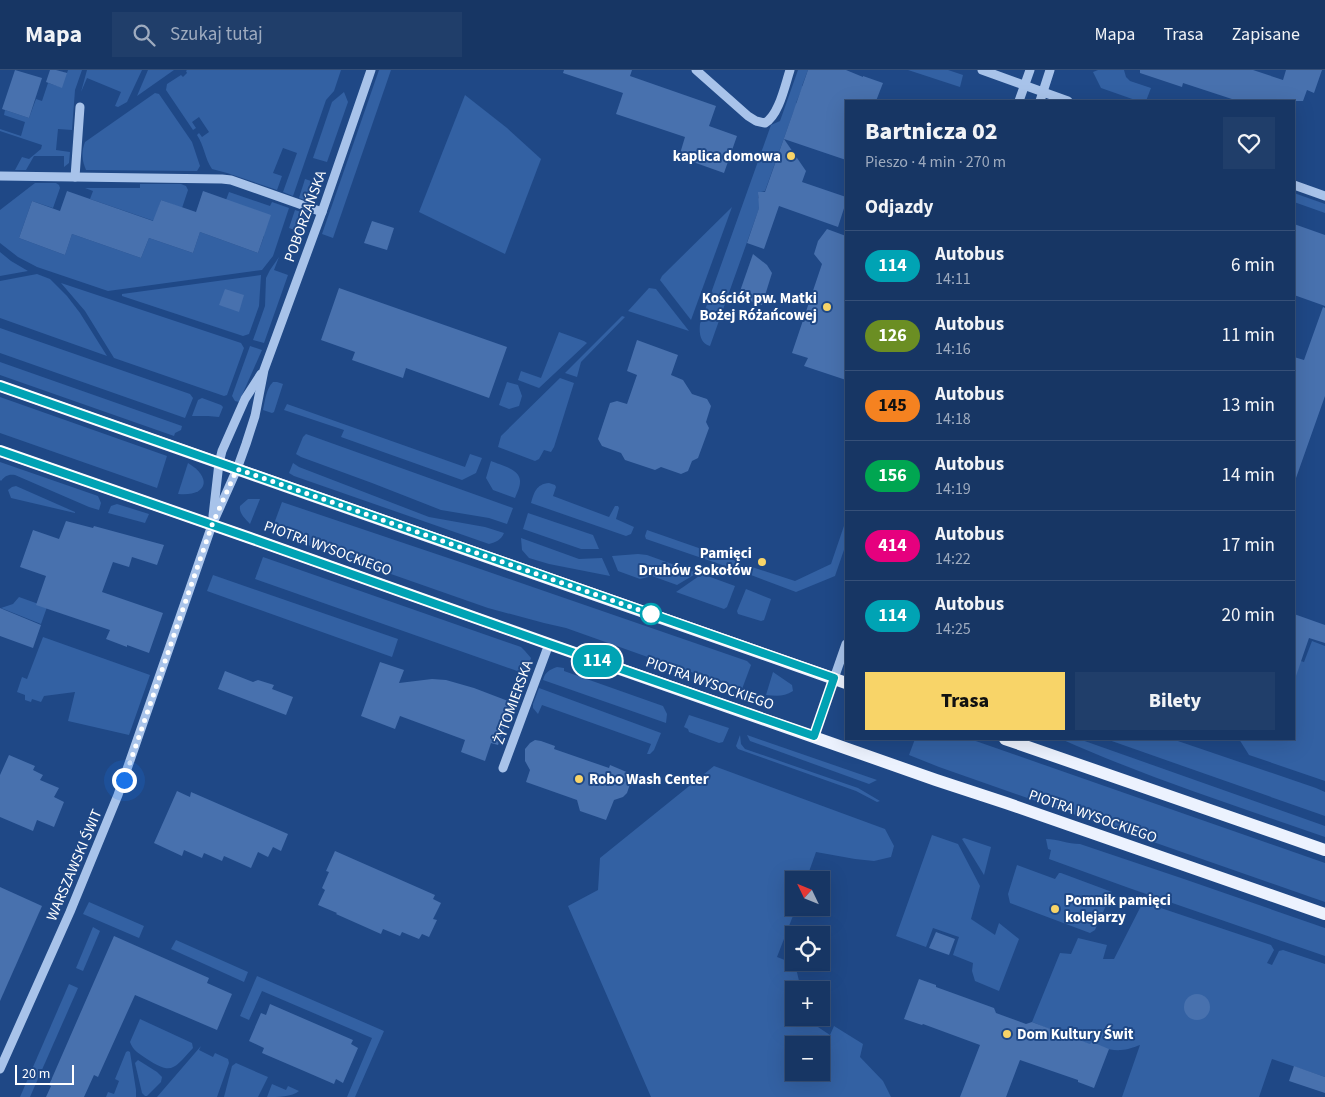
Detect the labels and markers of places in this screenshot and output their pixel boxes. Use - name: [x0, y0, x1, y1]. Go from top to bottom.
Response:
- place label: kaplica domowa: [673, 146, 781, 167]
- marker: kaplica domowa: [785, 150, 797, 162]
- place label: Kościół pw. Matki Bożej Różańcowej: [699, 288, 817, 326]
- marker: Kościół pw. Matki Bożej Różańcowej: [821, 301, 833, 313]
- place label: Pamięci Druhów Sokołów: [639, 543, 752, 581]
- marker: Pamięci Druhów Sokołów: [756, 556, 768, 568]
- unlabelled marker: [640, 603, 662, 625]
- place label: Robo Wash Center: [589, 769, 709, 790]
- marker: Robo Wash Center: [573, 773, 585, 785]
- place label: Pomnik pamięci kolejarzy: [1065, 890, 1171, 928]
- marker: Pomnik pamięci kolejarzy: [1049, 903, 1061, 915]
- place label: Dom Kultury Świt: [1017, 1024, 1134, 1045]
- marker: Dom Kultury Świt: [1001, 1028, 1013, 1040]

